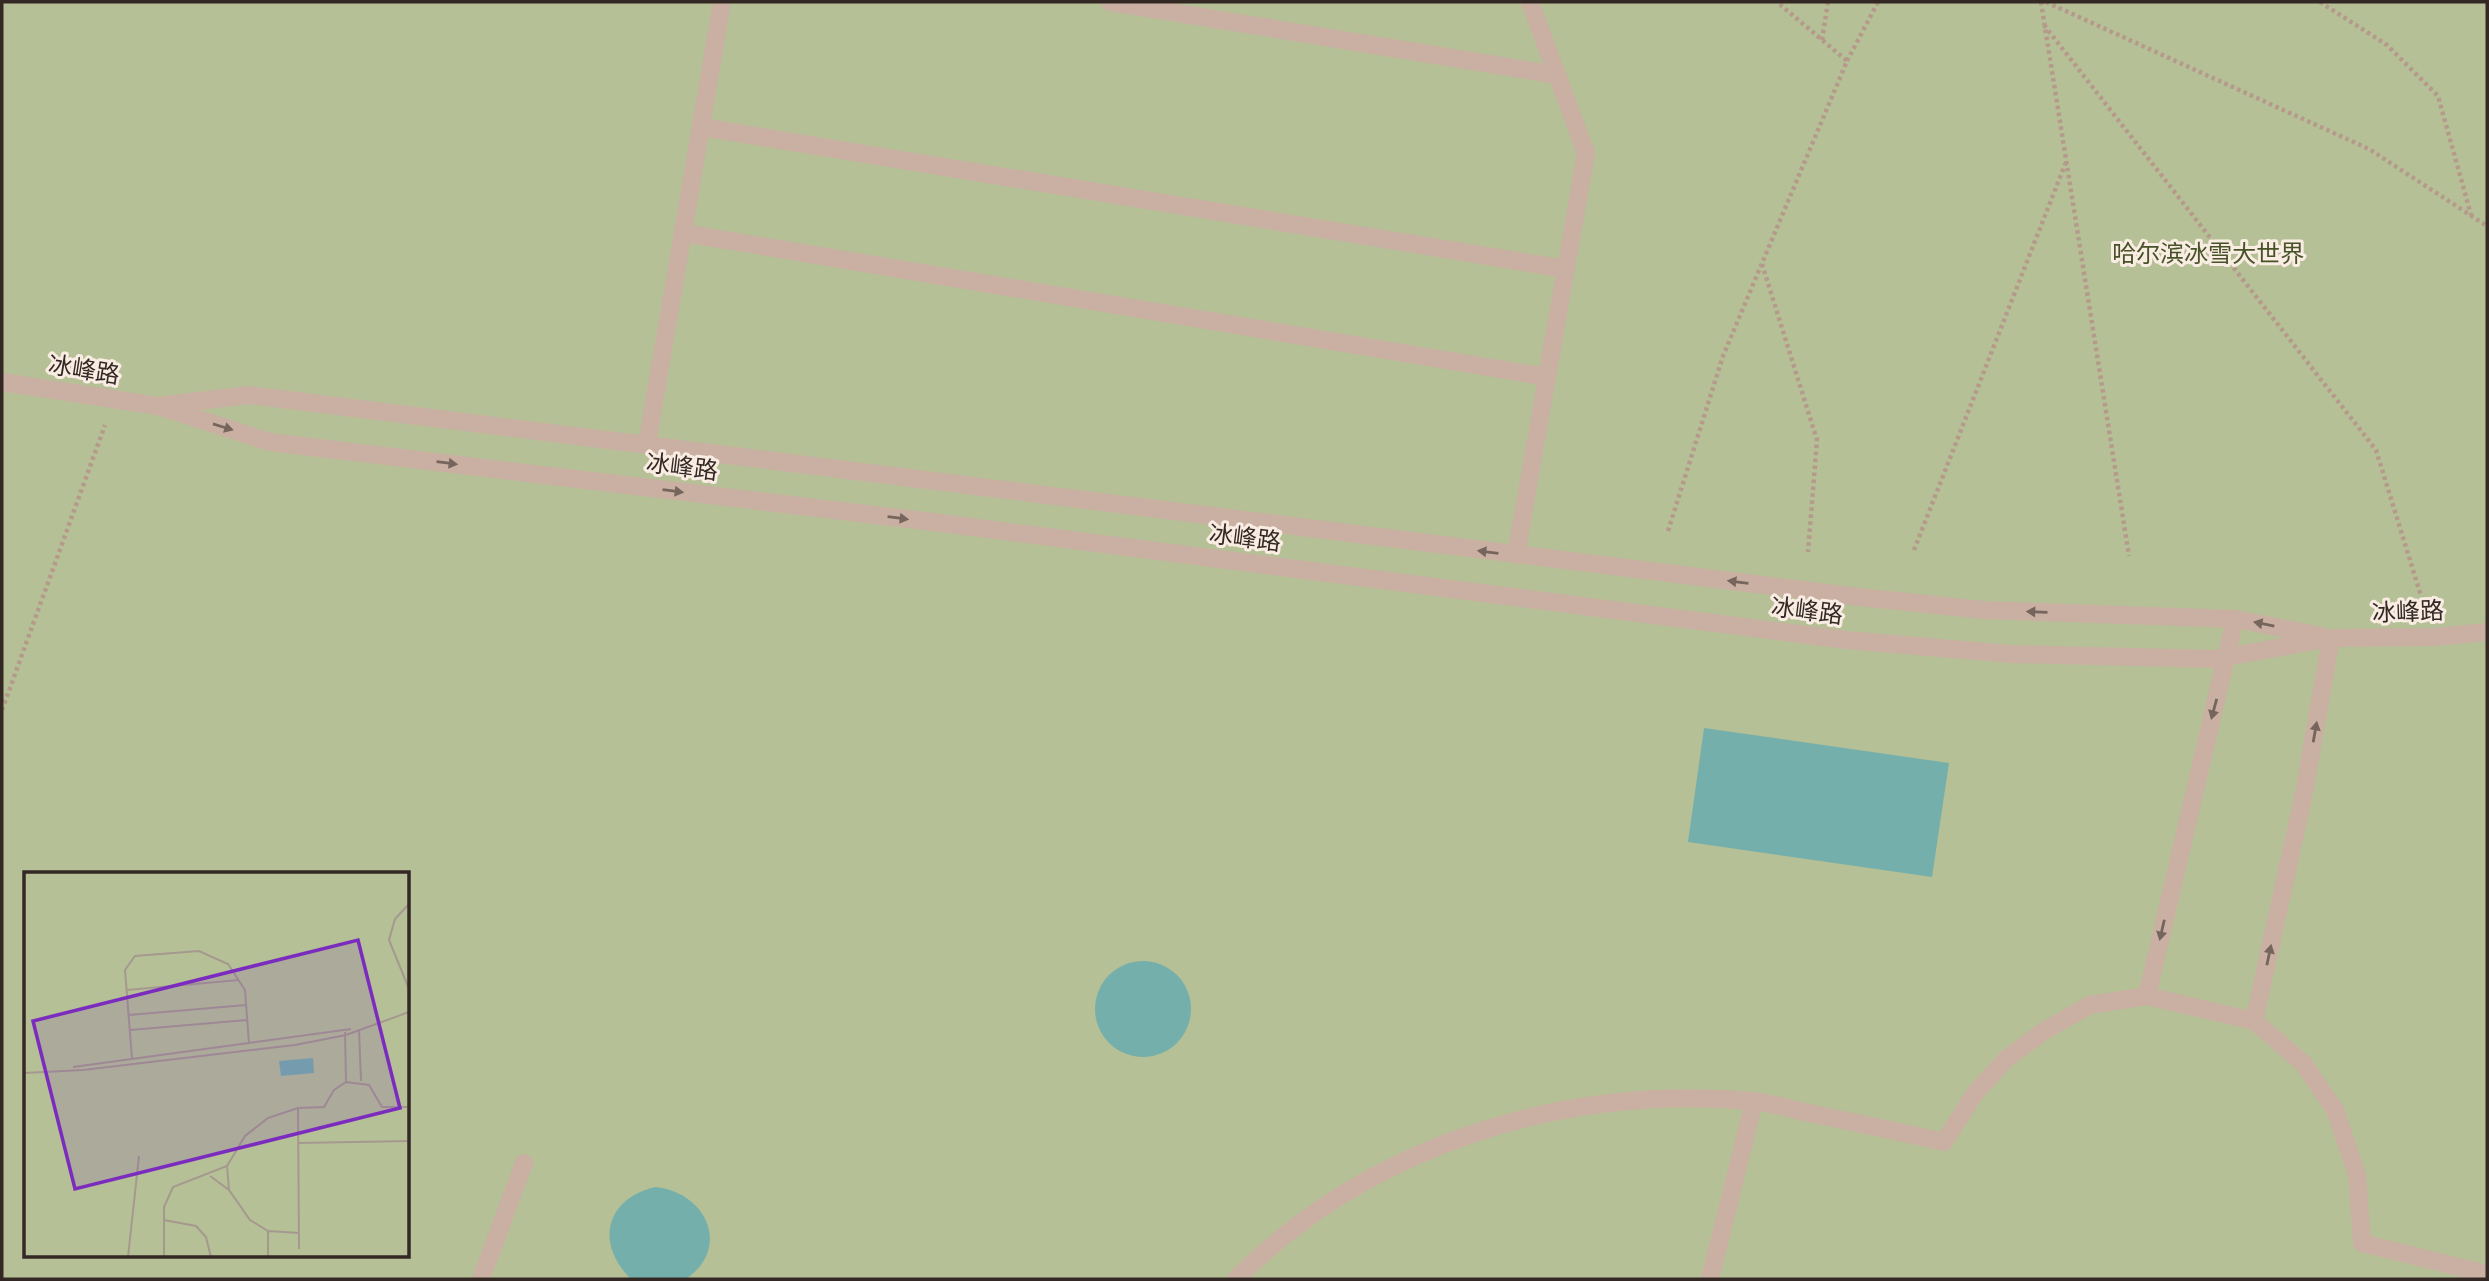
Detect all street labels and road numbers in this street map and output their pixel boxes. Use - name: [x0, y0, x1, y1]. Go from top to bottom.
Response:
- street label: 冰峰路: [46, 350, 122, 390]
- street label: 冰峰路: [644, 448, 720, 486]
- street label: 冰峰路: [1207, 519, 1283, 557]
- street label: 冰峰路: [1769, 592, 1845, 630]
- street label: 冰峰路: [2371, 596, 2445, 628]

